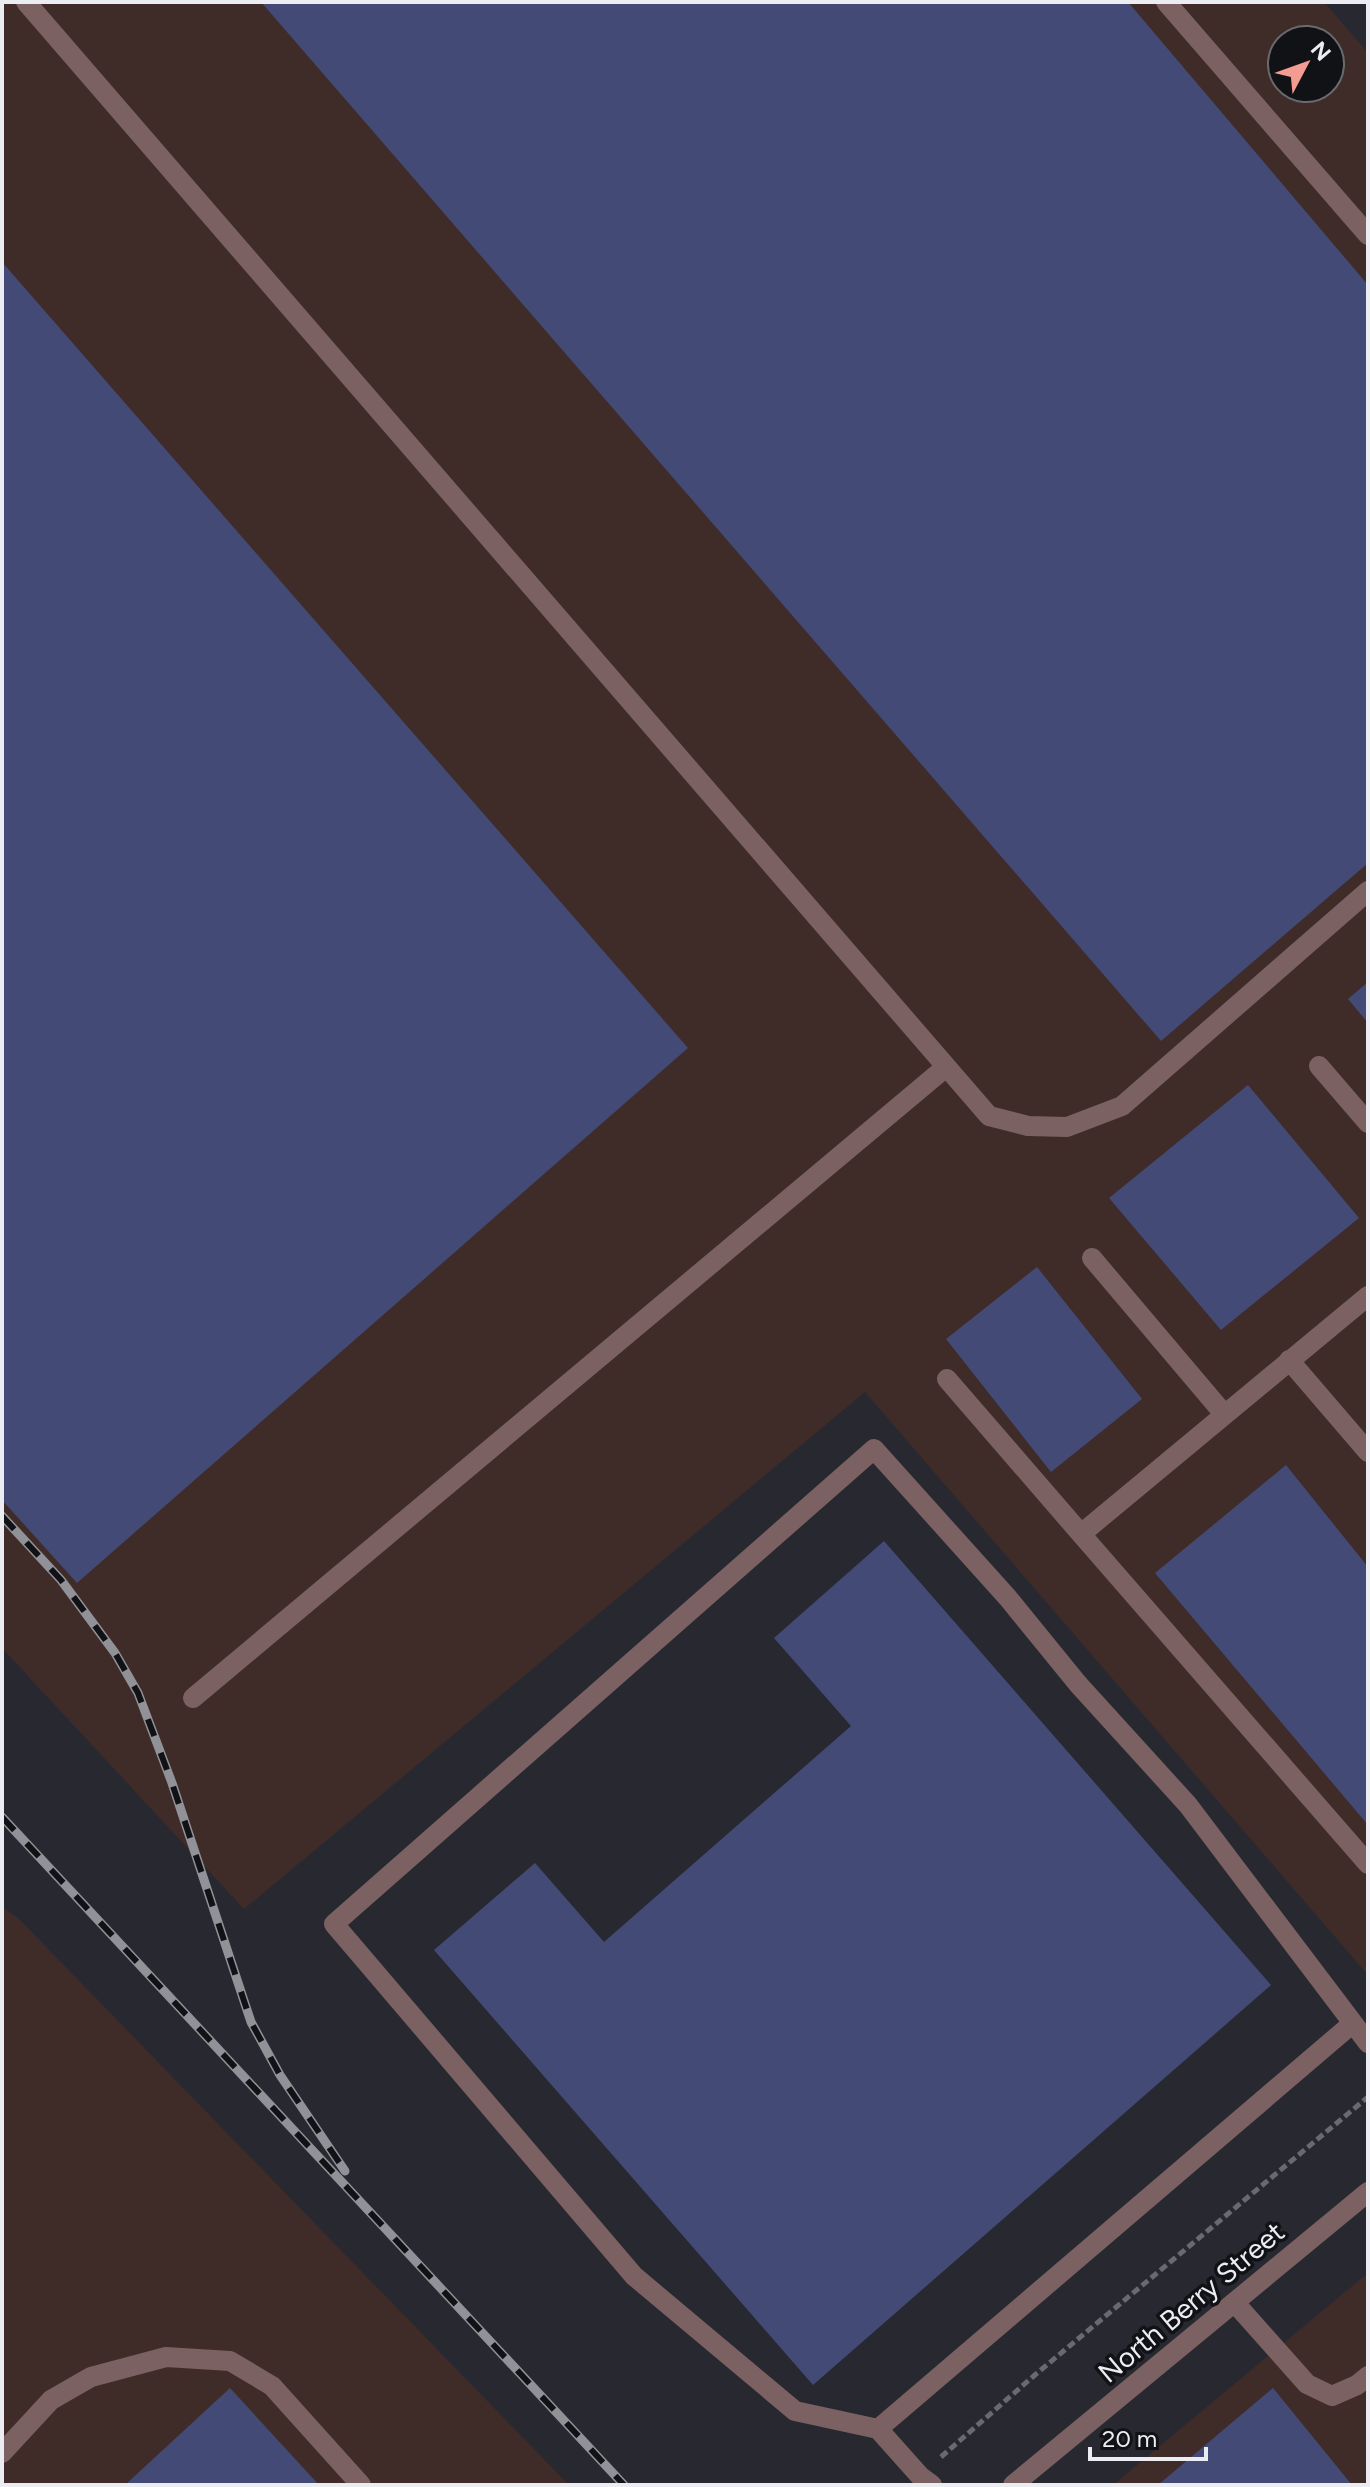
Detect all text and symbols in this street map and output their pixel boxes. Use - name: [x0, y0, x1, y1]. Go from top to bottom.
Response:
- north arrow: [1266, 24, 1346, 104]
- text: N: [1305, 36, 1336, 66]
- street label: North Berry Street: [1091, 2214, 1291, 2390]
- scale bar: [1090, 2411, 1206, 2461]
- text: 20 m: [1102, 2424, 1157, 2453]

